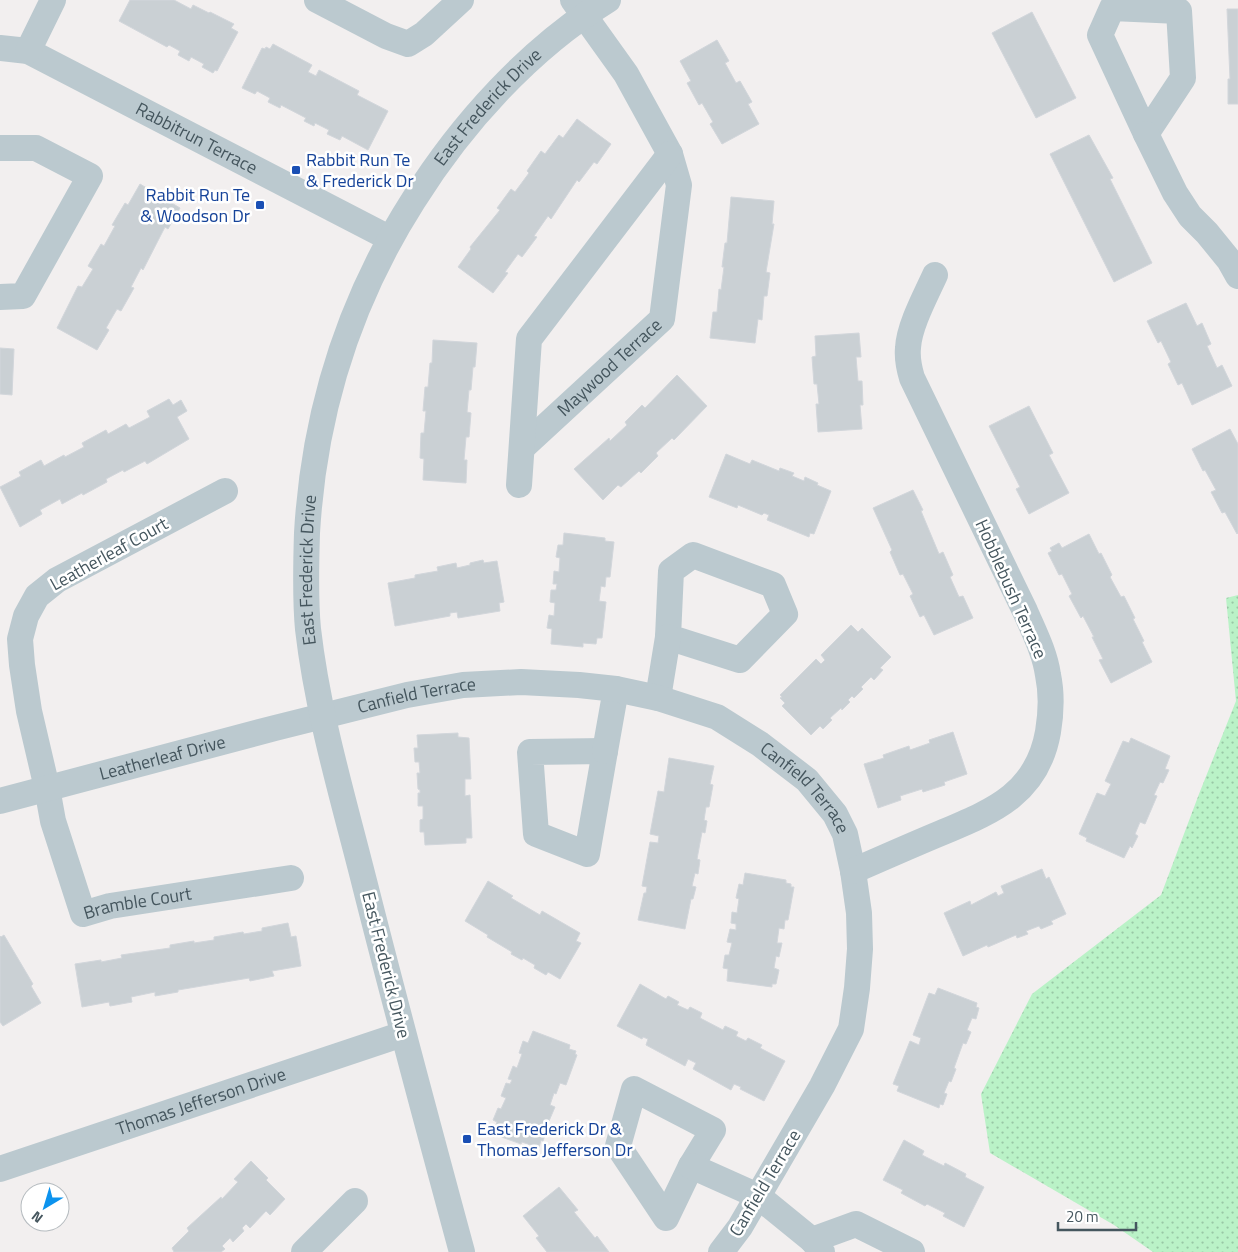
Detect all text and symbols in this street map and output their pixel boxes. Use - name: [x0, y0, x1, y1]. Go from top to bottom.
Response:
- street label: East Frederick Drive: [427, 41, 547, 171]
- street label: Rabbitrun Terrace: [131, 95, 263, 181]
- place label: Rabbit Run Te & Frederick Dr: [306, 146, 414, 194]
- marker: Rabbit Run Te & Frederick Dr: [290, 164, 302, 176]
- place label: Rabbit Run Te & Woodson Dr: [140, 181, 250, 229]
- marker: Rabbit Run Te & Woodson Dr: [254, 199, 266, 211]
- street label: Maywood Terrace: [551, 312, 668, 422]
- street label: East Frederick Drive: [292, 493, 323, 647]
- street label: Leatherleaf Court: [45, 510, 173, 597]
- street label: Hobblebush Terrace: [969, 515, 1054, 663]
- street label: Canfield Terrace: [354, 670, 476, 720]
- street label: Leatherleaf Drive: [96, 728, 228, 787]
- street label: Canfield Terrace: [755, 735, 857, 838]
- street label: Bramble Court: [80, 879, 194, 926]
- street label: East Frederick Drive: [355, 889, 418, 1041]
- street label: Thomas Jefferson Drive: [112, 1060, 289, 1142]
- place label: East Frederick Dr & Thomas Jefferson Dr: [477, 1115, 633, 1163]
- street label: Canfield Terrace: [722, 1124, 807, 1241]
- marker: East Frederick Dr & Thomas Jefferson Dr: [461, 1133, 473, 1145]
- north arrow: [20, 1182, 70, 1232]
- scale bar: [1058, 1200, 1136, 1232]
- text: 20 m: [1066, 1205, 1099, 1228]
- text: N: [26, 1206, 47, 1229]

